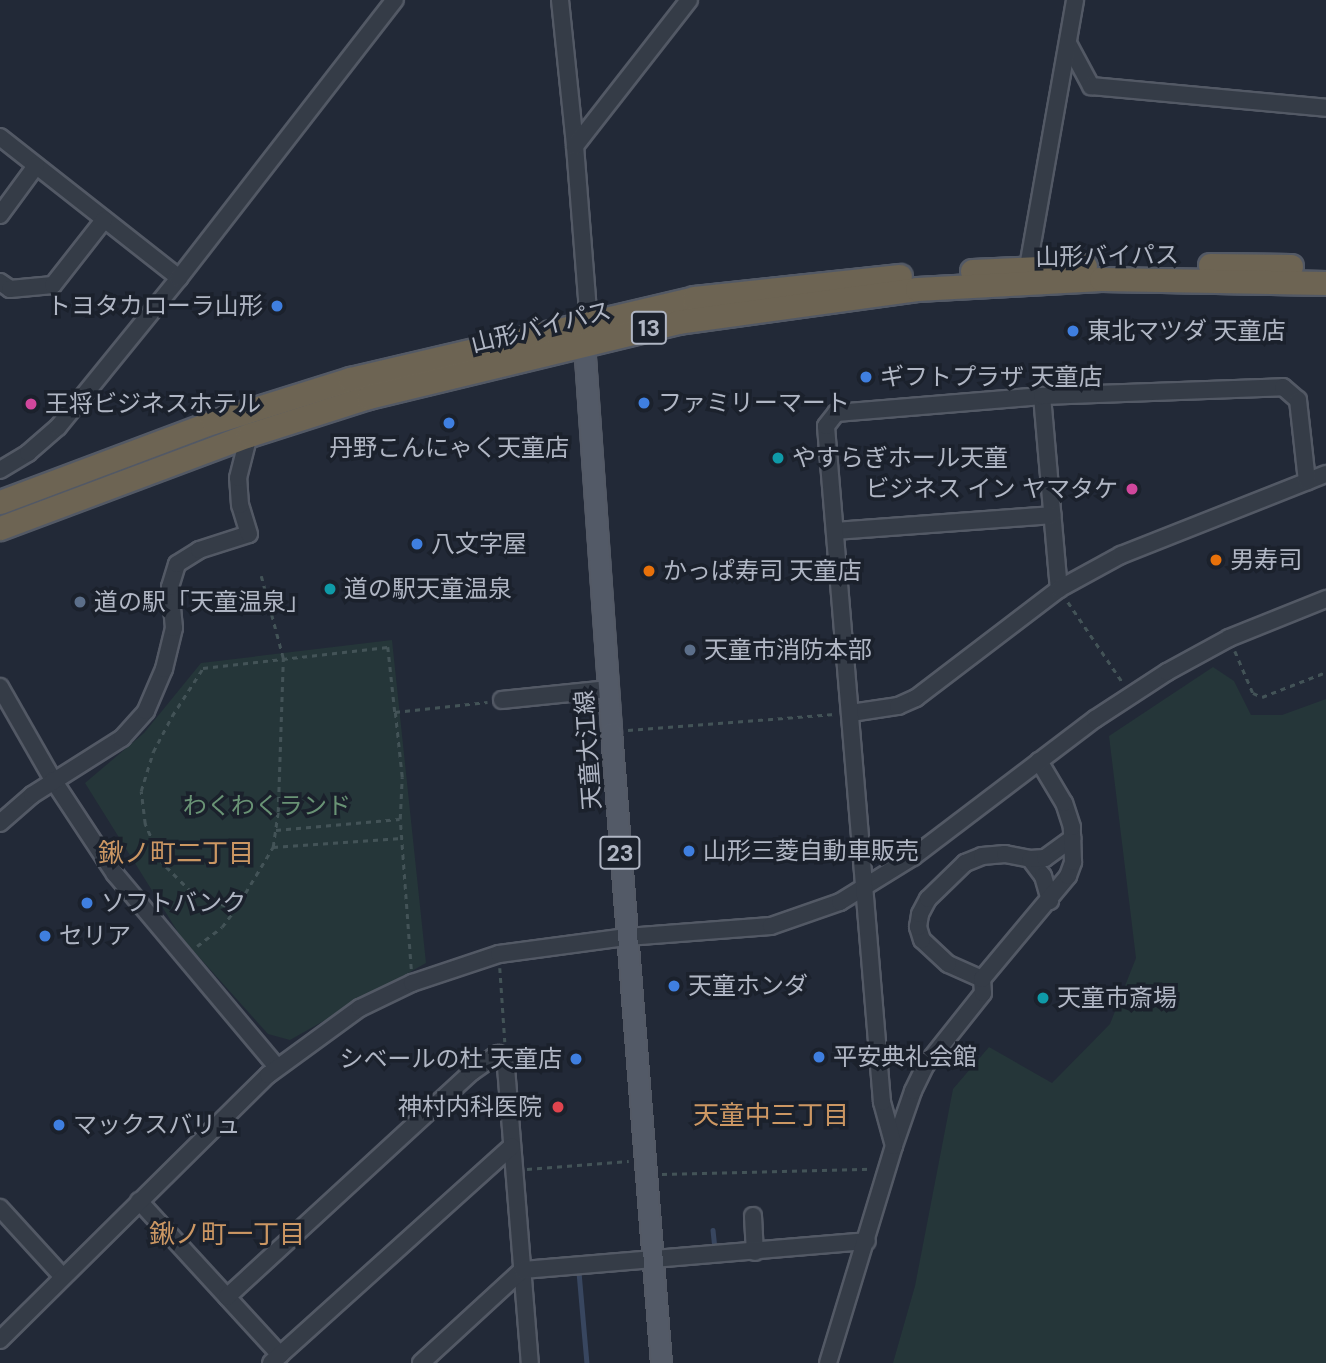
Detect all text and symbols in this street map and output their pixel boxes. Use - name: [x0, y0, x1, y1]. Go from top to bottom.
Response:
- street label: 山形バイパス: [1035, 240, 1179, 272]
- place label: トヨタカローラ山形: [47, 292, 263, 320]
- street label: 山形バイパス: [468, 296, 614, 358]
- marker: トヨタカローラ山形: [269, 298, 285, 314]
- road number: 13: [630, 308, 668, 348]
- place label: 東北マツダ 天童店: [1087, 317, 1285, 345]
- marker: 東北マツダ 天童店: [1065, 323, 1081, 339]
- place label: ギフトプラザ 天童店: [880, 363, 1102, 391]
- marker: ギフトプラザ 天童店: [858, 369, 874, 385]
- place label: ファミリーマート: [658, 389, 850, 417]
- place label: 王将ビジネスホテル: [45, 390, 261, 418]
- marker: ファミリーマート: [636, 395, 652, 411]
- marker: 王将ビジネスホテル: [23, 396, 39, 412]
- marker: 丹野こんにゃく天童店: [441, 415, 457, 431]
- place label: 丹野こんにゃく天童店: [329, 434, 569, 462]
- place label: やすらぎホール天童: [792, 444, 1008, 472]
- marker: やすらぎホール天童: [770, 450, 786, 466]
- place label: ビジネス イン ヤマタケ: [865, 475, 1118, 503]
- marker: ビジネス イン ヤマタケ: [1124, 481, 1140, 497]
- place label: 八文字屋: [431, 530, 527, 558]
- marker: 八文字屋: [409, 536, 425, 552]
- place label: 男寿司: [1230, 546, 1302, 574]
- marker: 男寿司: [1208, 552, 1224, 568]
- place label: かっぱ寿司 天童店: [663, 557, 861, 585]
- marker: かっぱ寿司 天童店: [641, 563, 657, 579]
- place label: 道の駅天童温泉: [344, 575, 512, 603]
- marker: 道の駅天童温泉: [322, 581, 338, 597]
- place label: 道の駅「天童温泉」: [94, 588, 310, 616]
- marker: 道の駅「天童温泉」: [72, 594, 88, 610]
- place label: 天童市消防本部: [704, 636, 872, 664]
- marker: 天童市消防本部: [682, 642, 698, 658]
- street label: 天童大江線: [569, 689, 607, 811]
- park label: わくわくランド: [183, 792, 351, 820]
- road number: 23: [599, 834, 641, 873]
- place label: 山形三菱自動車販売: [703, 837, 919, 865]
- district label: 鍬ノ町二丁目: [98, 838, 254, 870]
- marker: 山形三菱自動車販売: [681, 843, 697, 859]
- place label: ソフトバンク: [101, 889, 245, 917]
- marker: ソフトバンク: [79, 895, 95, 911]
- place label: セリア: [59, 922, 131, 950]
- marker: セリア: [37, 928, 53, 944]
- place label: 天童ホンダ: [688, 972, 808, 1000]
- marker: 天童ホンダ: [666, 978, 682, 994]
- place label: 天童市斎場: [1057, 984, 1177, 1012]
- marker: 天童市斎場: [1035, 990, 1051, 1006]
- place label: 平安典礼会館: [833, 1043, 977, 1071]
- place label: シベールの杜 天童店: [340, 1045, 562, 1073]
- marker: 平安典礼会館: [811, 1049, 827, 1065]
- marker: シベールの杜 天童店: [568, 1051, 584, 1067]
- place label: 神村内科医院: [398, 1093, 542, 1121]
- marker: 神村内科医院: [548, 1097, 568, 1117]
- district label: 天童中三丁目: [693, 1100, 849, 1132]
- place label: マックスバリュ: [73, 1111, 241, 1139]
- marker: マックスバリュ: [51, 1117, 67, 1133]
- district label: 鍬ノ町一丁目: [149, 1219, 305, 1251]

